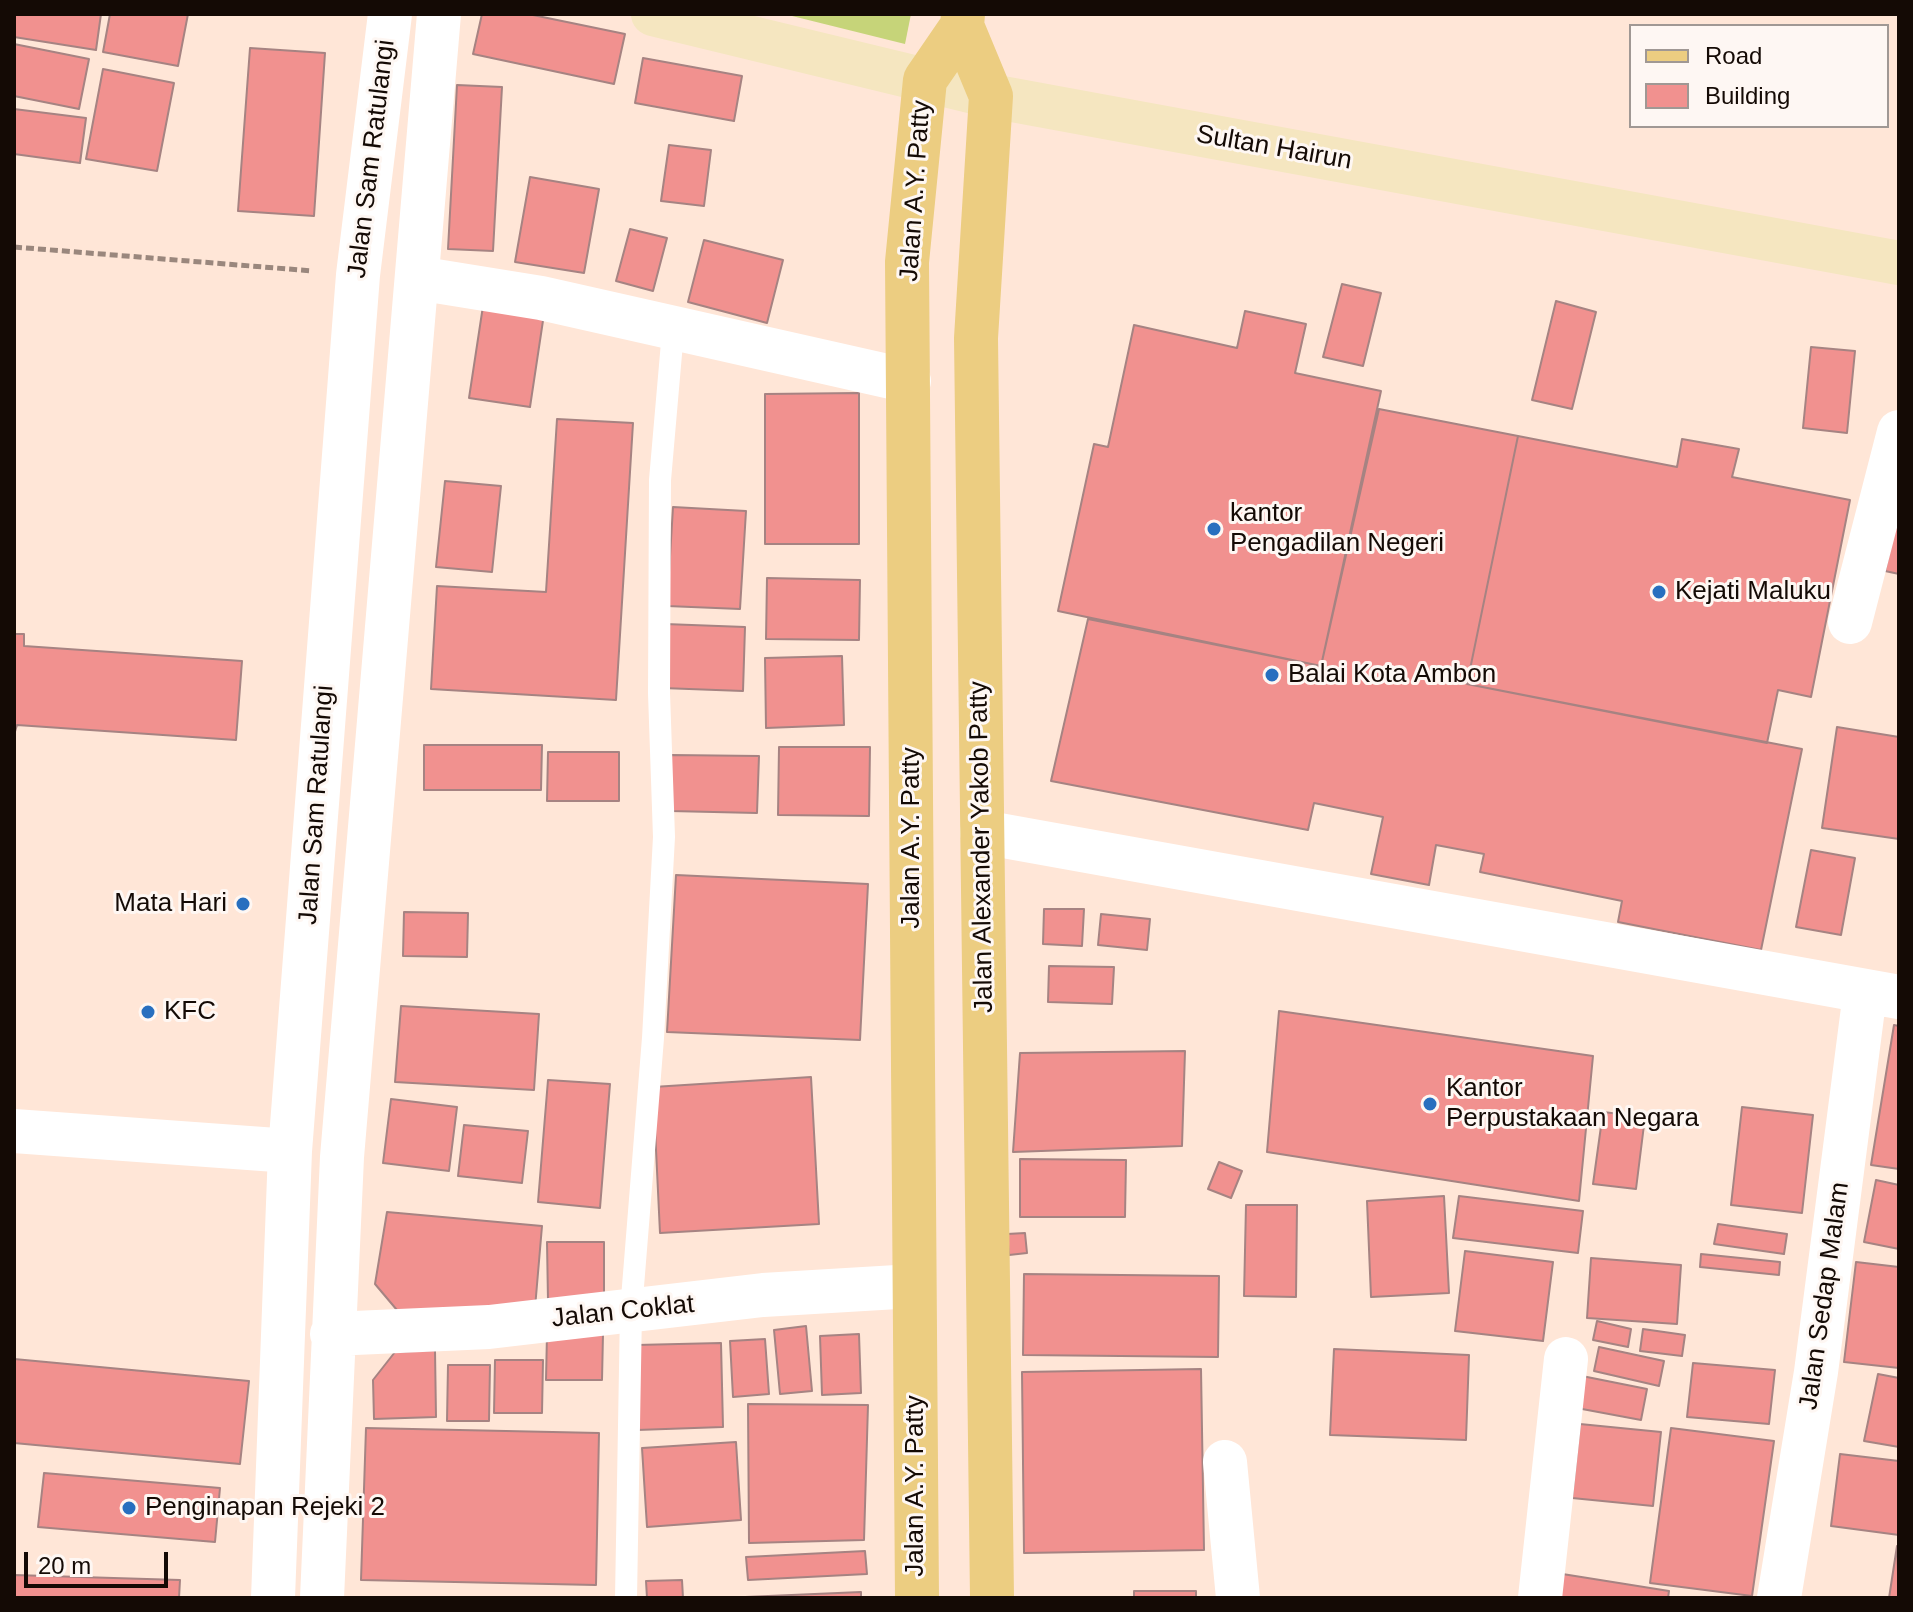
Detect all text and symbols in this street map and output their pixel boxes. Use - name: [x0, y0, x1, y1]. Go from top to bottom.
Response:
- legend: [1629, 24, 1889, 128]
- street label: Jalan Sam Ratulangi: [342, 38, 402, 280]
- text: Road: [1705, 42, 1762, 69]
- text: Building: [1705, 82, 1790, 109]
- street label: Jalan A.Y. Patty: [894, 99, 938, 283]
- street label: Sultan Hairun: [1194, 119, 1354, 177]
- place label: kantor Pengadilan Negeri: [1230, 498, 1444, 560]
- marker: kantor Pengadilan Negeri: [1205, 520, 1223, 538]
- place label: Kejati Maluku: [1675, 576, 1831, 608]
- marker: Kejati Maluku: [1650, 583, 1668, 601]
- place label: Balai Kota Ambon: [1288, 659, 1496, 691]
- marker: Balai Kota Ambon: [1263, 666, 1281, 684]
- street label: Jalan Alexander Yakob Patty: [964, 681, 1000, 1013]
- street label: Jalan Sam Ratulangi: [293, 684, 341, 926]
- street label: Jalan A.Y. Patty: [896, 747, 928, 929]
- place label: Mata Hari: [114, 888, 227, 920]
- marker: Mata Hari: [234, 895, 252, 913]
- place label: KFC: [164, 996, 216, 1028]
- marker: KFC: [139, 1003, 157, 1021]
- place label: Kantor Perpustakaan Negara: [1446, 1073, 1699, 1134]
- marker: Kantor Perpustakaan Negara: [1421, 1095, 1439, 1113]
- street label: Jalan Sedap Malam: [1794, 1180, 1856, 1412]
- street label: Jalan Coklat: [550, 1289, 696, 1335]
- street label: Jalan A.Y. Patty: [900, 1395, 932, 1577]
- place label: Penginapan Rejeki 2: [145, 1492, 385, 1524]
- marker: Penginapan Rejeki 2: [120, 1499, 138, 1517]
- scale bar: [28, 1536, 172, 1586]
- text: 20 m: [38, 1552, 91, 1579]

